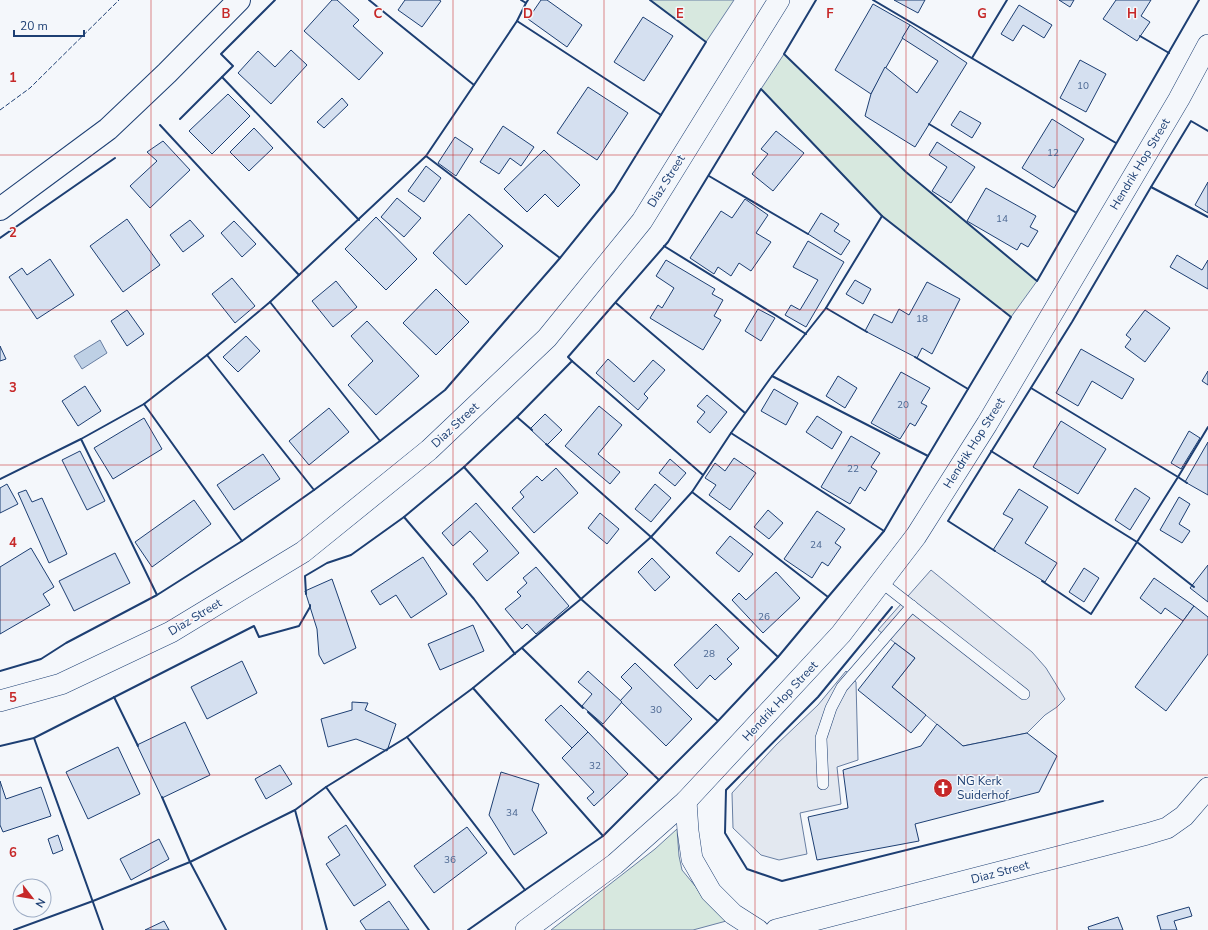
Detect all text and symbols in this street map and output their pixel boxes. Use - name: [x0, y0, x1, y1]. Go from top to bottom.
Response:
- text: B: [222, 5, 231, 23]
- text: C: [374, 5, 383, 23]
- text: D: [523, 5, 533, 23]
- text: E: [676, 5, 684, 23]
- text: F: [826, 5, 834, 23]
- text: G: [977, 5, 987, 23]
- text: H: [1127, 5, 1137, 23]
- scale bar: [14, 12, 84, 38]
- text: 20 m: [20, 18, 48, 34]
- text: 1: [9, 69, 17, 87]
- house number: 10: [1077, 79, 1089, 93]
- street label: Hendrik Hop Street: [1106, 115, 1174, 213]
- house number: 12: [1047, 146, 1059, 160]
- street label: Diaz Street: [643, 151, 689, 210]
- house number: 14: [996, 212, 1008, 226]
- text: 2: [9, 224, 17, 242]
- house number: 18: [916, 312, 928, 326]
- text: 3: [9, 379, 17, 397]
- street label: Hendrik Hop Street: [940, 394, 1009, 491]
- street label: Diaz Street: [428, 398, 483, 451]
- house number: 20: [897, 398, 909, 412]
- house number: 22: [847, 462, 859, 476]
- text: 4: [9, 534, 17, 552]
- house number: 24: [810, 538, 822, 552]
- street label: Diaz Street: [165, 594, 225, 639]
- house number: 26: [758, 610, 770, 624]
- house number: 28: [703, 647, 715, 661]
- street label: Hendrik Hop Street: [739, 657, 822, 745]
- text: 5: [9, 689, 17, 707]
- house number: 30: [650, 703, 662, 717]
- house number: 32: [589, 759, 601, 773]
- place label: NG Kerk Suiderhof: [957, 773, 1010, 803]
- church icon: NG Kerk Suiderhof: [932, 777, 954, 799]
- house number: 34: [506, 806, 518, 820]
- text: 6: [9, 844, 17, 862]
- house number: 36: [444, 853, 456, 867]
- street label: Diaz Street: [969, 856, 1032, 887]
- north arrow: [12, 878, 52, 918]
- text: N: [32, 896, 49, 910]

